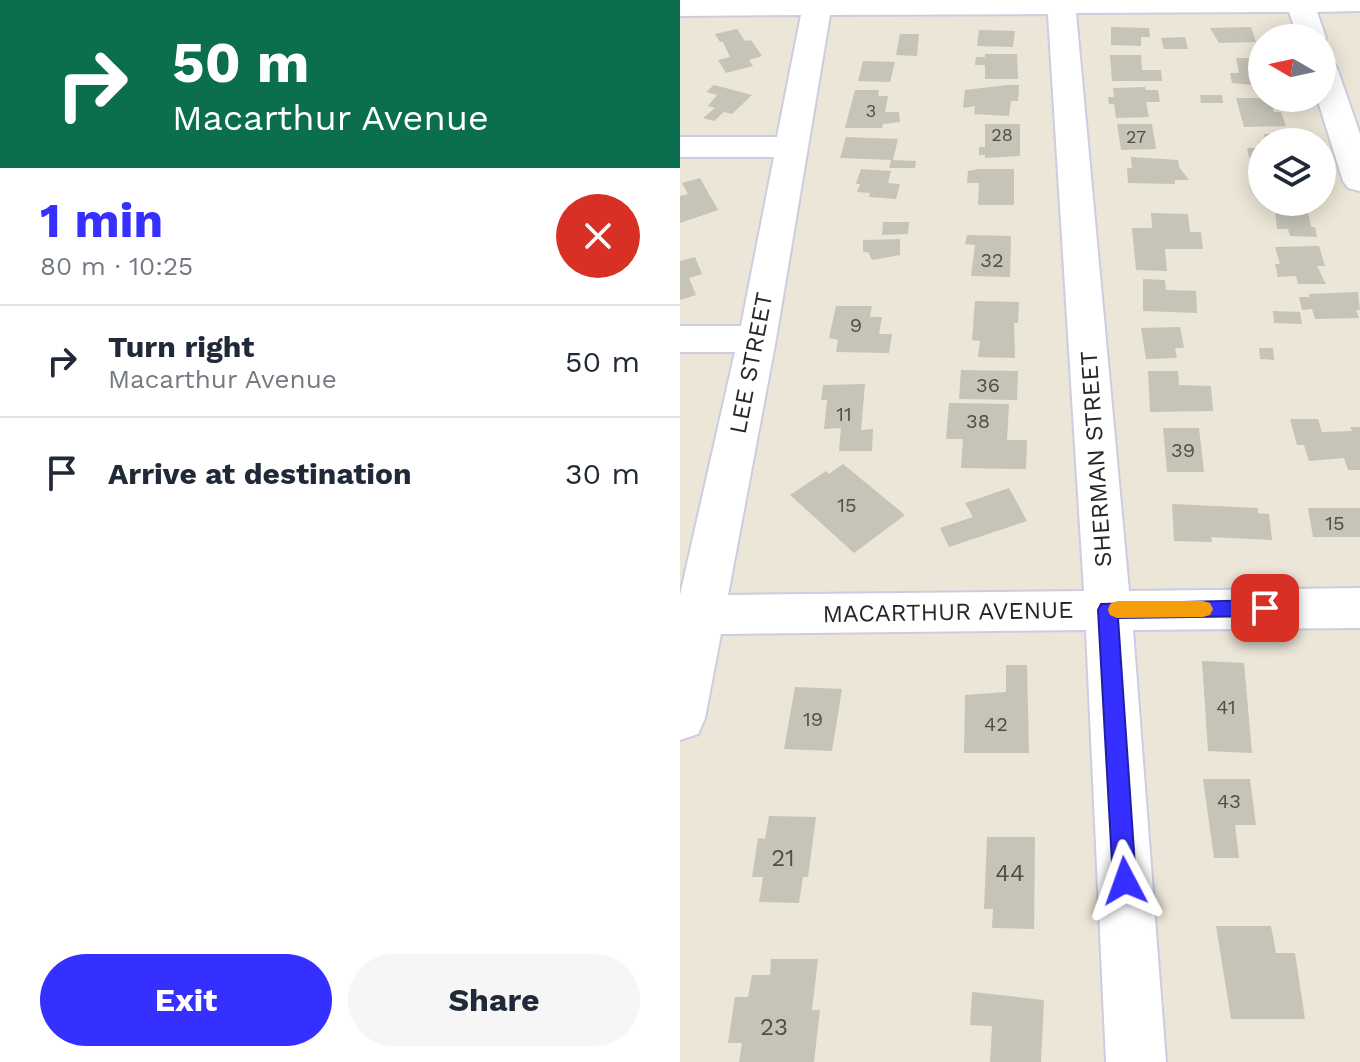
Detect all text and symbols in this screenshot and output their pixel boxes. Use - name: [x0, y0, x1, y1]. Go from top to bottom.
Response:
- north arrow: [1248, 24, 1336, 112]
- map controls: [1248, 24, 1336, 216]
- text: 50 m: [172, 30, 309, 96]
- icon: right: [40, 32, 144, 136]
- text: Macarthur Avenue: [172, 97, 489, 139]
- house number: 3: [866, 100, 876, 121]
- house number: 28: [991, 124, 1013, 145]
- house number: 27: [1126, 126, 1146, 147]
- button: layers: [1248, 128, 1336, 216]
- text: 1 min: [40, 192, 163, 249]
- button: close: [556, 194, 640, 278]
- house number: 32: [980, 248, 1004, 272]
- text: 80 m · 10:25: [40, 251, 193, 281]
- street label: LEE STREET: [724, 290, 778, 436]
- house number: 9: [850, 313, 862, 337]
- text: Turn right: [108, 329, 254, 364]
- icon: right: [40, 339, 84, 383]
- text: 50 m: [565, 344, 640, 379]
- street label: SHERMAN STREET: [1074, 350, 1118, 568]
- text: Macarthur Avenue: [108, 364, 337, 394]
- house number: 36: [976, 373, 1000, 397]
- house number: 11: [836, 402, 852, 426]
- house number: 38: [966, 409, 990, 433]
- house number: 39: [1171, 438, 1195, 462]
- icon: arrive: [40, 451, 84, 495]
- text: Arrive at destination: [108, 456, 412, 491]
- text: 30 m: [565, 456, 640, 491]
- house number: 15: [837, 493, 857, 517]
- house number: 15: [1325, 511, 1345, 535]
- pin: [1231, 574, 1299, 642]
- icon: arrive: [1243, 586, 1287, 630]
- street label: MACARTHUR AVENUE: [822, 596, 1074, 628]
- house number: 41: [1216, 695, 1236, 719]
- house number: 19: [803, 707, 823, 731]
- house number: 42: [984, 712, 1008, 736]
- house number: 43: [1217, 789, 1241, 813]
- position arrow: [1083, 839, 1167, 923]
- house number: 21: [771, 844, 795, 872]
- house number: 44: [995, 859, 1025, 887]
- button: Exit: [40, 954, 332, 1046]
- button: Share: [348, 954, 640, 1046]
- house number: 23: [760, 1013, 788, 1041]

